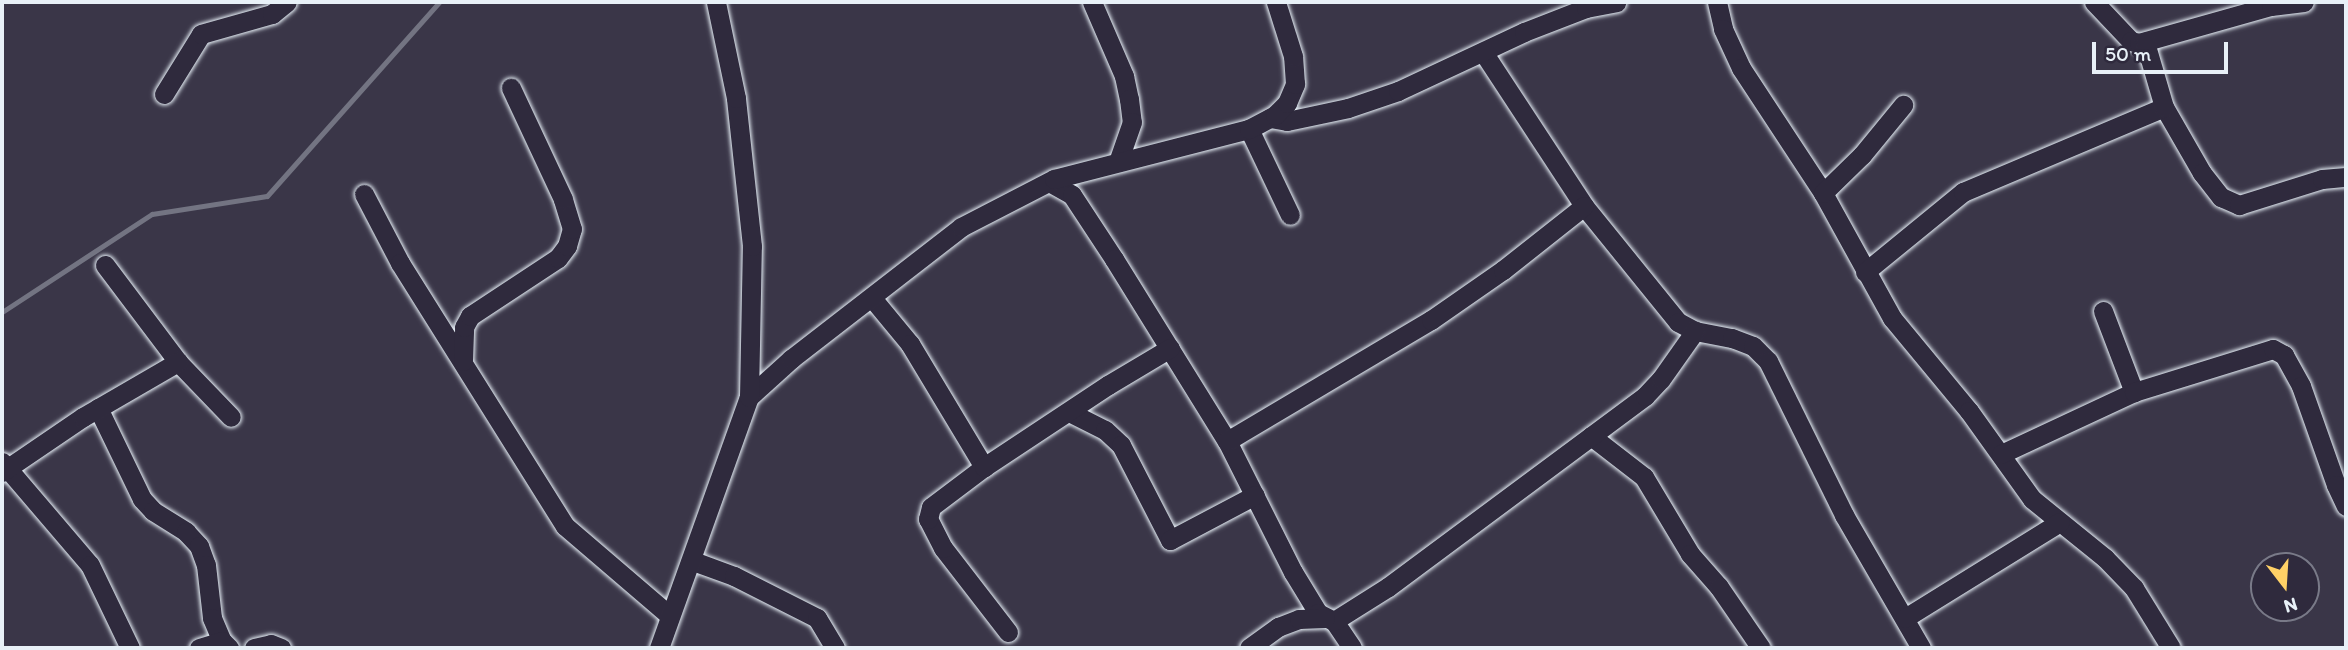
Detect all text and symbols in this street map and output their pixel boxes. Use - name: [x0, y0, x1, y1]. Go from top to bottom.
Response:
- scale bar: [2096, 28, 2232, 72]
- text: 50 m: [2105, 41, 2151, 66]
- north arrow: [2250, 552, 2320, 622]
- text: N: [2281, 593, 2300, 619]

